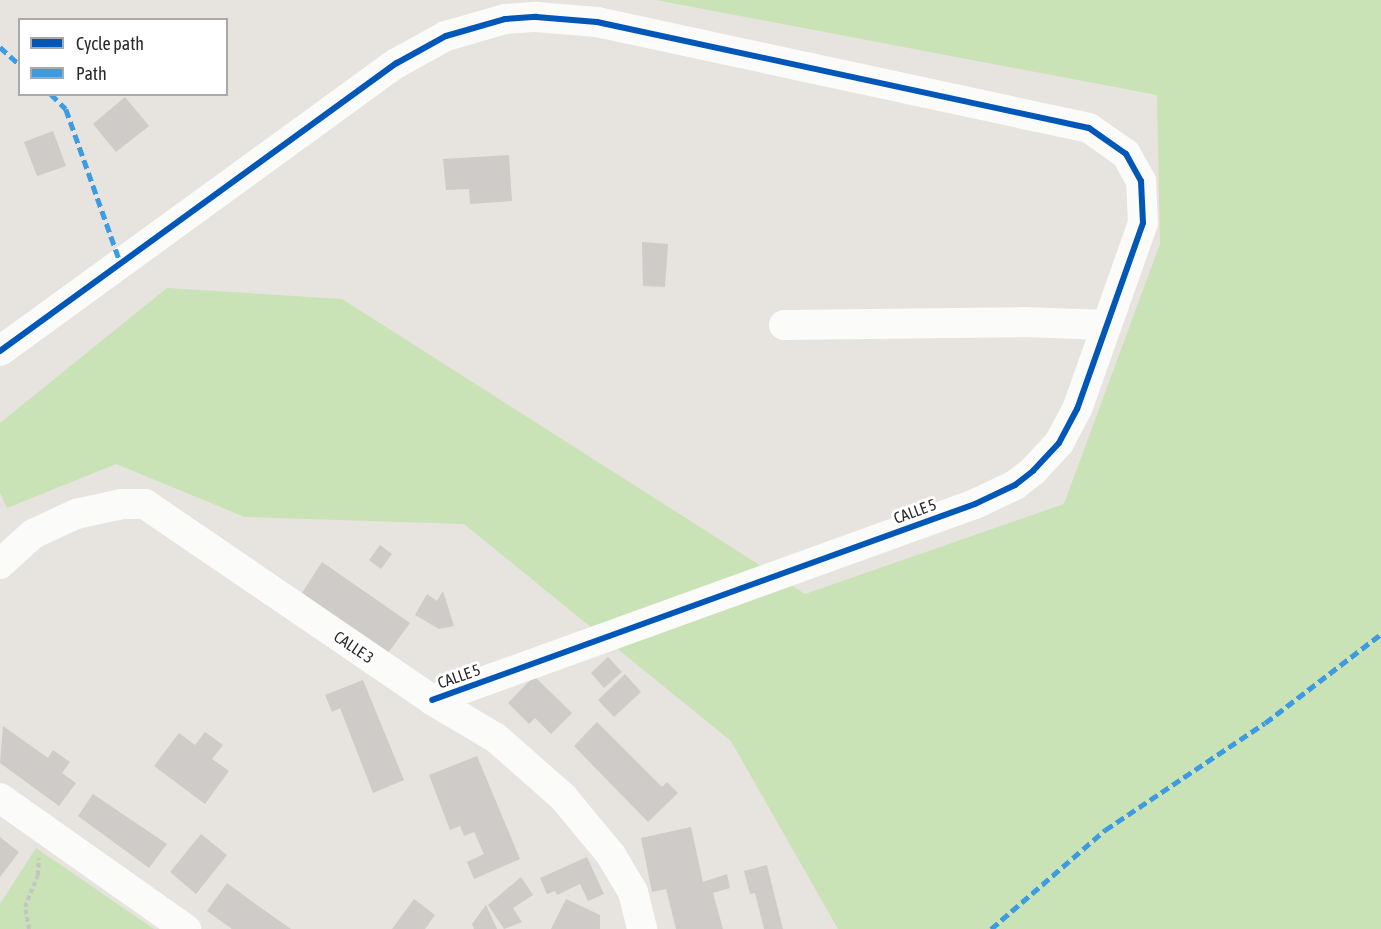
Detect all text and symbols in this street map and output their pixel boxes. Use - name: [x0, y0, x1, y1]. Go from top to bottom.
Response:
- legend: [18, 18, 228, 96]
- text: Cycle path: [76, 33, 144, 54]
- text: Path: [76, 63, 107, 84]
- street label: CALLE 5: [891, 494, 939, 528]
- street label: CALLE 3: [330, 627, 378, 667]
- street label: CALLE 5: [435, 660, 483, 692]

